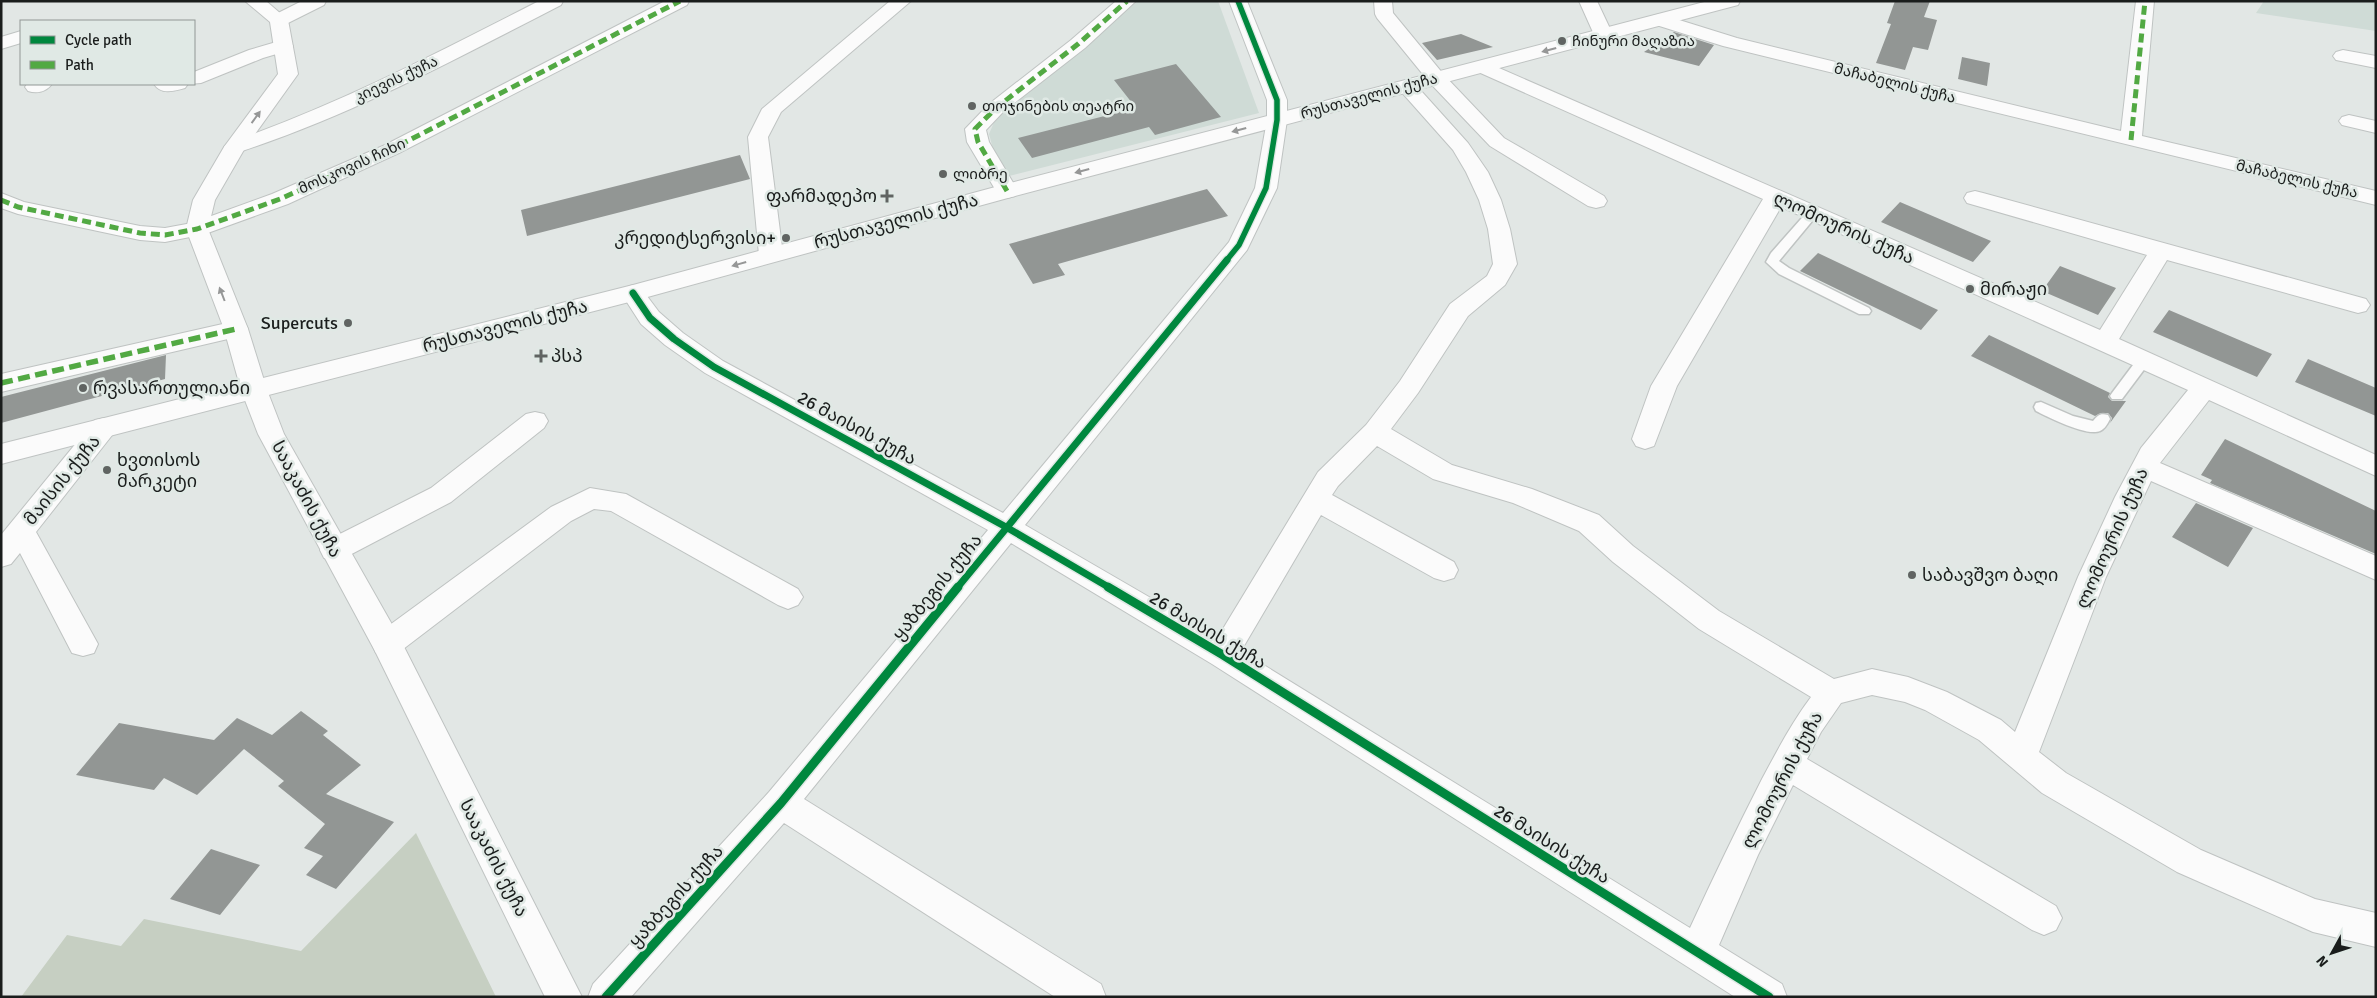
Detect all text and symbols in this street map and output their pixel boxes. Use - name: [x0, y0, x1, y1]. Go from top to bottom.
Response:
- legend: [20, 20, 195, 85]
- text: Cycle path: [65, 31, 132, 49]
- place label: ჩინური მაღაზია: [1572, 32, 1695, 50]
- marker: ჩინური მაღაზია: [1556, 35, 1568, 47]
- one-way arrow: [1541, 46, 1556, 54]
- street label: კიევის ქუჩა: [351, 52, 441, 106]
- text: Path: [65, 56, 94, 74]
- street label: მაჩაბელის ქუჩა: [1832, 59, 1958, 107]
- street label: რუსთაველის ქუჩა: [1299, 69, 1439, 123]
- place label: თოჯინების თეატრი: [982, 97, 1134, 115]
- marker: თოჯინების თეატრი: [966, 100, 978, 112]
- one-way arrow: [251, 110, 261, 124]
- one-way arrow: [1231, 127, 1246, 135]
- street label: მოსკოვის ჩიხი: [296, 134, 408, 198]
- street label: მაჩაბელის ქუჩა: [2234, 156, 2360, 202]
- place label: ლიბრე: [953, 165, 1008, 183]
- marker: ლიბრე: [937, 168, 949, 180]
- one-way arrow: [1074, 168, 1089, 176]
- place label: ფარმადეპო: [766, 185, 877, 207]
- street label: ლომოურის ქუჩა: [1770, 187, 1918, 269]
- street label: რუსთაველის ქუჩა: [811, 188, 981, 254]
- marker: ფარმადეპო: [881, 190, 893, 202]
- place label: კრედიტსერვისი+: [614, 227, 776, 249]
- marker: კრედიტსერვისი+: [780, 232, 792, 244]
- one-way arrow: [731, 260, 746, 268]
- place label: მირაჟი: [1980, 278, 2047, 300]
- marker: მირაჟი: [1964, 283, 1976, 295]
- one-way arrow: [218, 287, 226, 301]
- street label: რუსთაველის ქუჩა: [420, 295, 590, 357]
- place label: Supercuts: [261, 312, 338, 334]
- marker: Supercuts: [342, 317, 354, 329]
- place label: პსპ: [551, 345, 583, 367]
- marker: პსპ: [535, 350, 547, 362]
- place label: რვასართულიანი: [93, 377, 250, 399]
- marker: რვასართულიანი: [77, 382, 89, 394]
- street label: 26 მაისის ქუჩა: [794, 386, 920, 470]
- street label: მაისის ქუჩა: [19, 431, 105, 529]
- street label: სააკაძის ქუჩა: [267, 437, 347, 561]
- place label: ხვთისოს მარკეტი: [117, 449, 200, 492]
- marker: ხვთისოს მარკეტი: [101, 464, 113, 476]
- street label: ლომოურის ქუჩა: [2071, 464, 2153, 612]
- street label: ყაზბეგის ქუჩა: [887, 529, 987, 645]
- place label: საბავშვო ბაღი: [1922, 564, 2058, 586]
- marker: საბავშვო ბაღი: [1906, 569, 1918, 581]
- street label: 26 მაისის ქუჩა: [1145, 586, 1271, 674]
- street label: ლომოურის ქუჩა: [1737, 708, 1827, 852]
- street label: სააკაძის ქუჩა: [455, 796, 533, 920]
- street label: 26 მაისის ქუჩა: [1490, 800, 1614, 888]
- street label: ყაზბეგის ქუჩა: [624, 840, 728, 952]
- north arrow: [2307, 928, 2357, 978]
- text: N: [2313, 952, 2332, 970]

